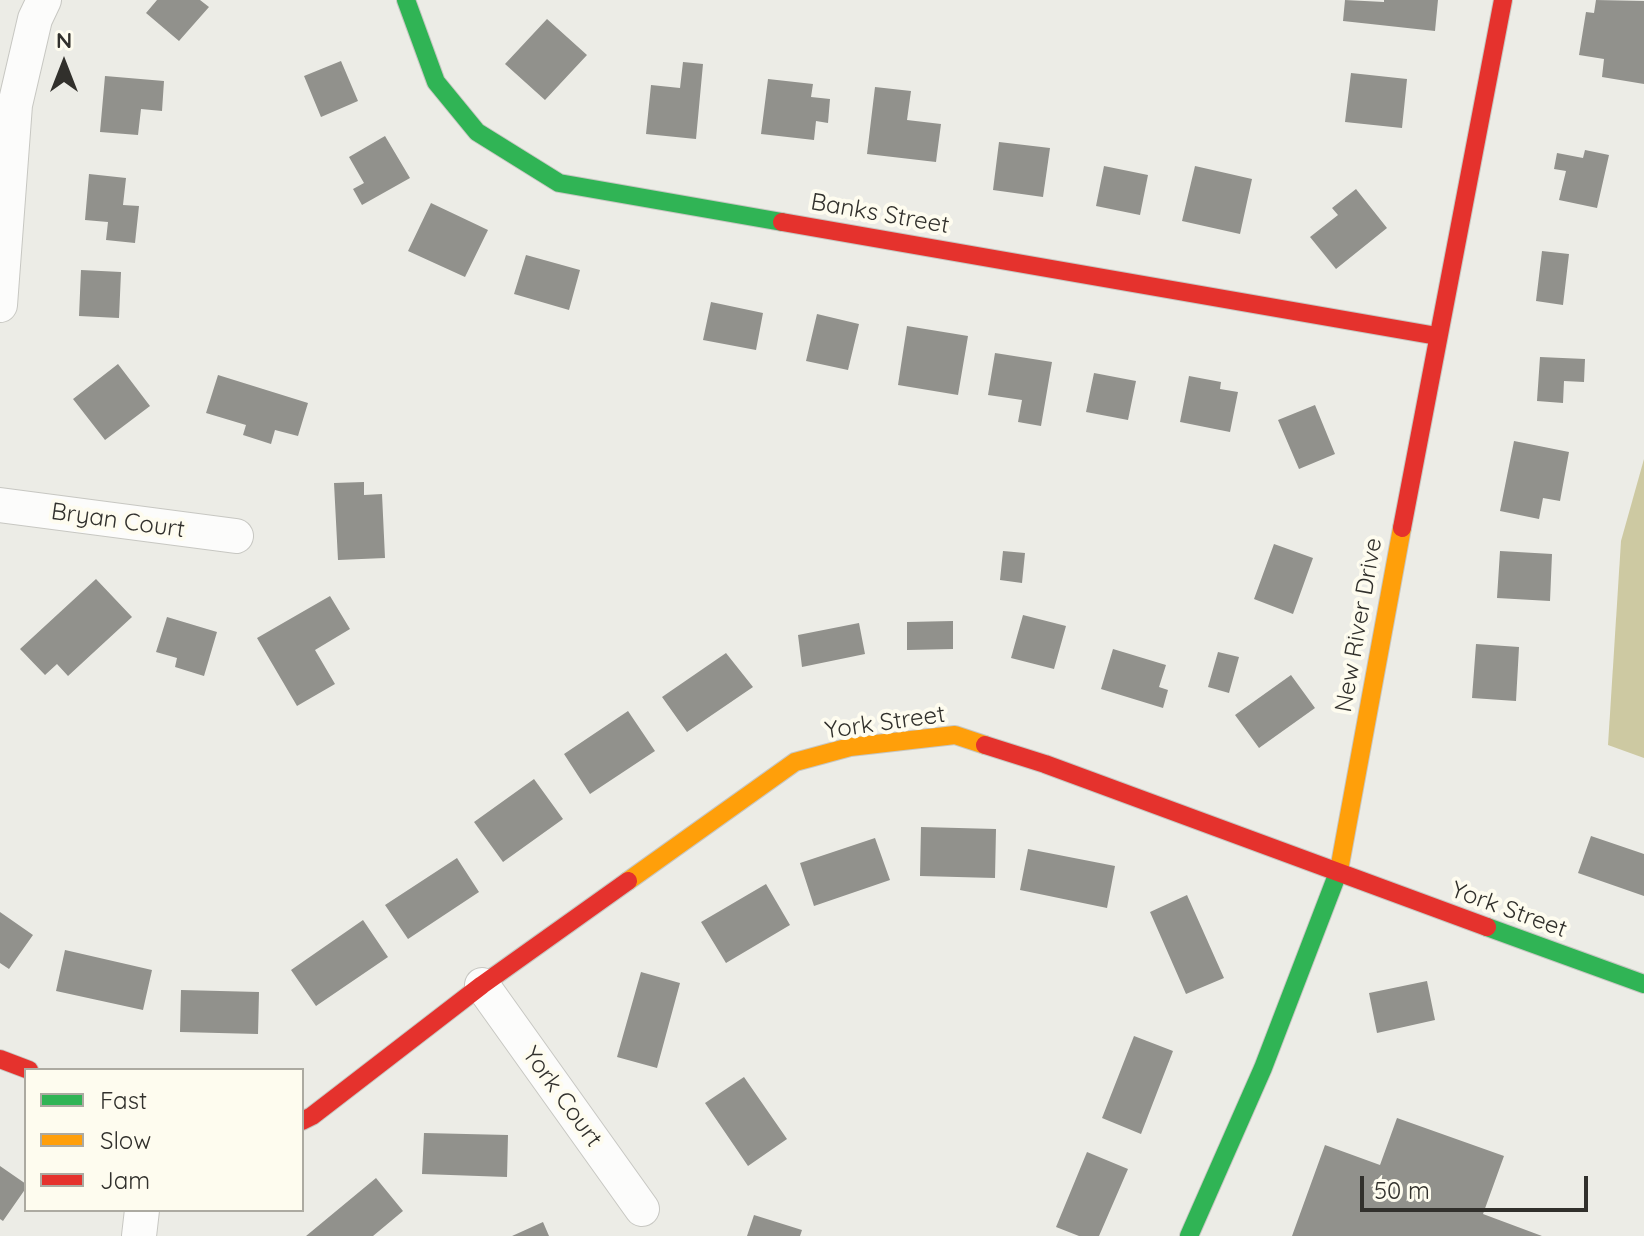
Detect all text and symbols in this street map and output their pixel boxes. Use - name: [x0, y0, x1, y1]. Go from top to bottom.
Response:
- north arrow: [24, 24, 104, 104]
- text: N: [56, 26, 72, 54]
- street label: Banks Street: [808, 188, 952, 240]
- street label: Bryan Court: [49, 497, 187, 545]
- street label: New River Drive: [1329, 536, 1389, 714]
- street label: York Street: [823, 700, 947, 746]
- street label: York Street: [1447, 876, 1571, 944]
- street label: York Court: [516, 1041, 608, 1153]
- legend: [24, 1068, 304, 1212]
- text: Fast: [100, 1085, 147, 1115]
- text: Slow: [100, 1125, 151, 1155]
- scale bar: [1364, 1160, 1592, 1210]
- text: Jam: [100, 1165, 150, 1195]
- text: 50 m: [1374, 1175, 1430, 1205]

